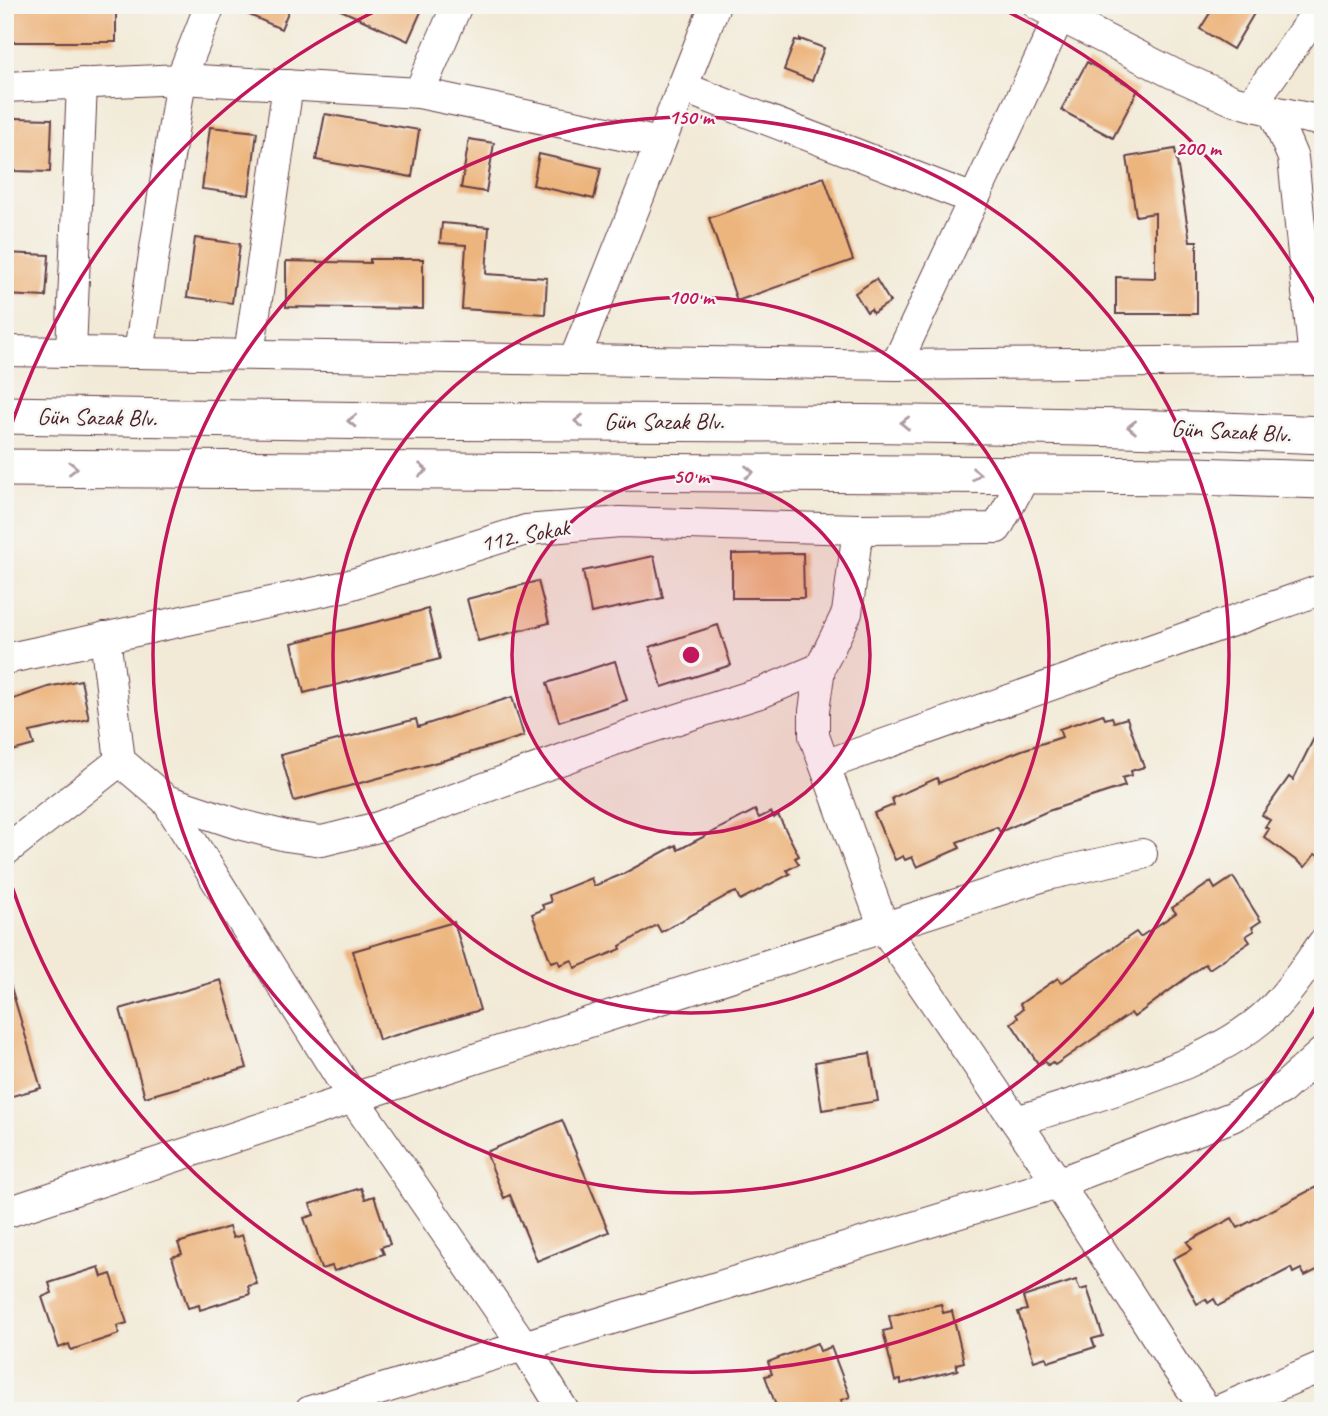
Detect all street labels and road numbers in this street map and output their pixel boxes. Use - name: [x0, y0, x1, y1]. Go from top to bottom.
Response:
- street label: Gün Sazak Blv.: [37, 401, 157, 433]
- street label: Gün Sazak Blv.: [604, 406, 724, 436]
- street label: Gün Sazak Blv.: [1170, 413, 1292, 449]
- street label: 112. Sokak: [478, 511, 574, 558]

